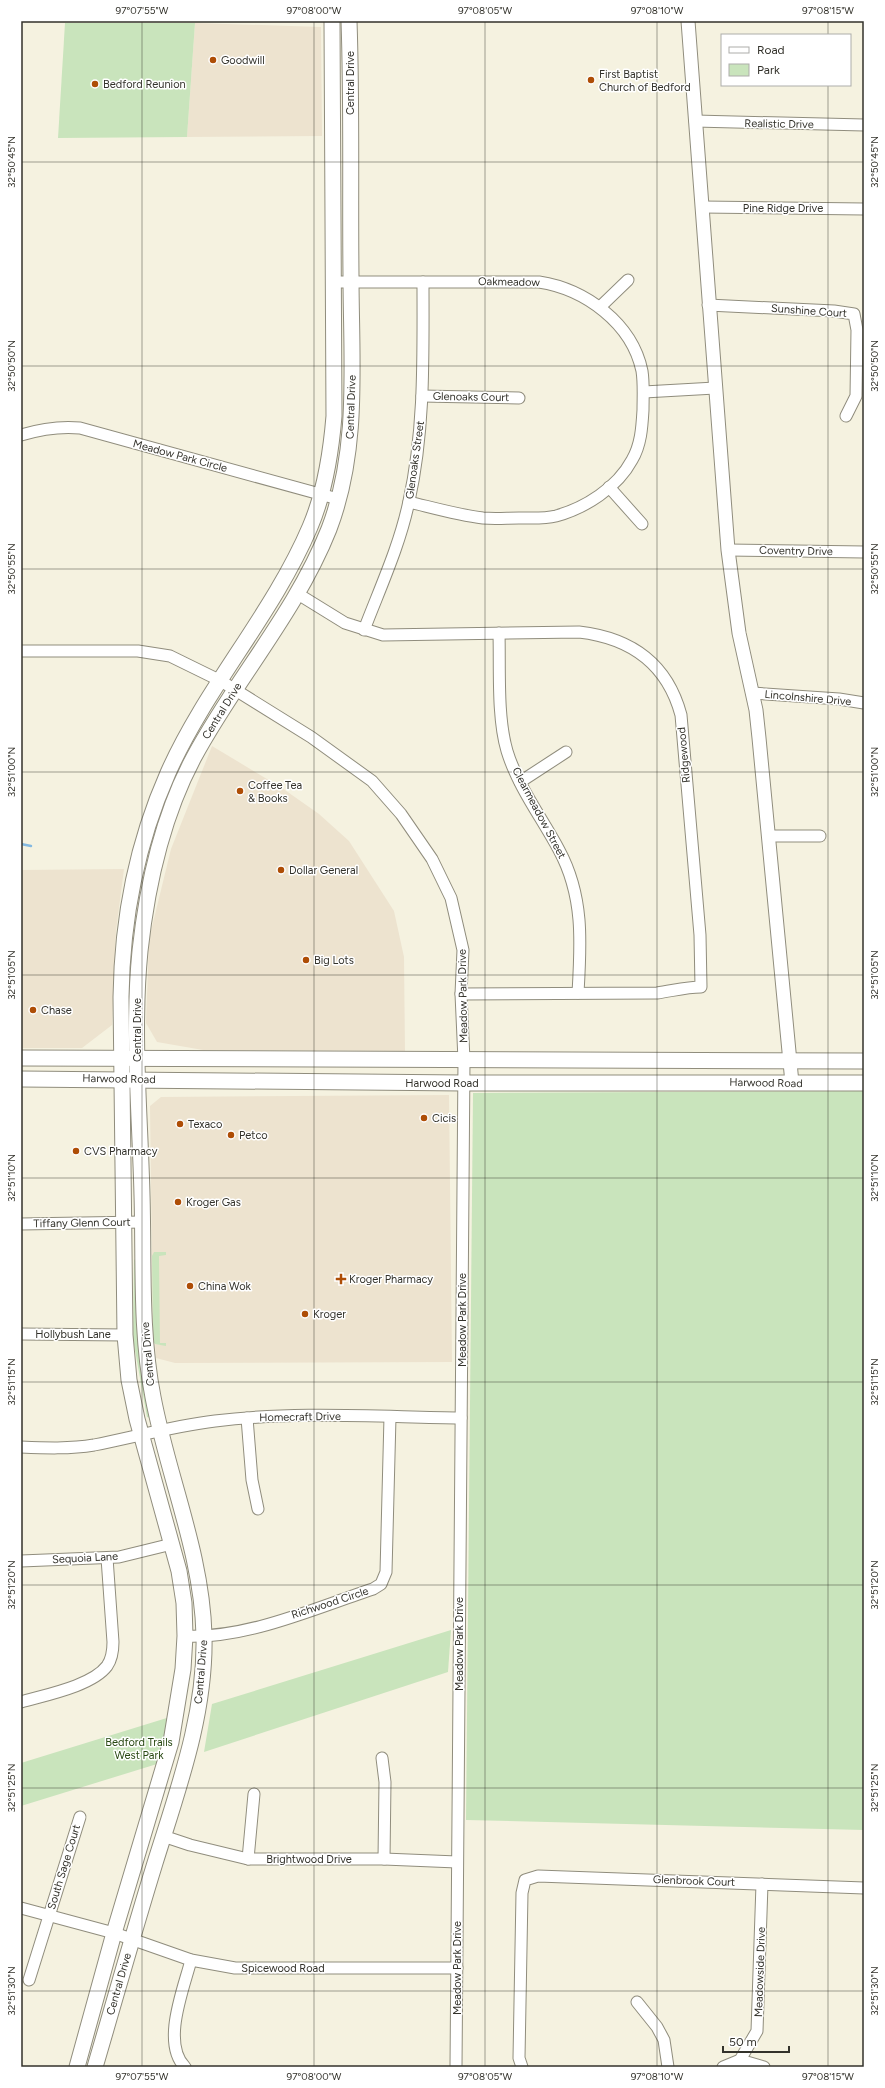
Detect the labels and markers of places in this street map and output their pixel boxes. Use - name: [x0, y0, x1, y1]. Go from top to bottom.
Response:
- place label: Goodwill: [221, 54, 265, 67]
- marker: Goodwill: [208, 55, 218, 65]
- place label: First Baptist Church of Bedford: [599, 68, 691, 94]
- marker: First Baptist Church of Bedford: [586, 75, 596, 85]
- place label: Bedford Reunion: [103, 78, 186, 91]
- marker: Bedford Reunion: [90, 79, 100, 89]
- place label: Coffee Tea & Books: [248, 779, 302, 805]
- marker: Coffee Tea & Books: [235, 786, 245, 796]
- place label: Dollar General: [289, 864, 358, 877]
- marker: Dollar General: [276, 865, 286, 875]
- place label: Big Lots: [314, 954, 354, 967]
- marker: Big Lots: [301, 955, 311, 965]
- place label: Chase: [41, 1004, 72, 1017]
- marker: Chase: [28, 1005, 38, 1015]
- place label: Cicis: [432, 1112, 456, 1125]
- marker: Cicis: [419, 1113, 429, 1123]
- place label: Texaco: [188, 1118, 222, 1131]
- marker: Texaco: [175, 1119, 185, 1129]
- place label: Petco: [239, 1129, 268, 1142]
- marker: Petco: [226, 1130, 236, 1140]
- place label: CVS Pharmacy: [84, 1145, 158, 1158]
- marker: CVS Pharmacy: [71, 1146, 81, 1156]
- place label: Kroger Gas: [186, 1196, 241, 1209]
- marker: Kroger Gas: [173, 1197, 183, 1207]
- place label: Kroger Pharmacy: [349, 1273, 433, 1286]
- marker: Kroger Pharmacy: [336, 1274, 346, 1284]
- place label: China Wok: [198, 1280, 252, 1293]
- marker: China Wok: [185, 1281, 195, 1291]
- place label: Kroger: [313, 1308, 346, 1321]
- marker: Kroger: [300, 1309, 310, 1319]

